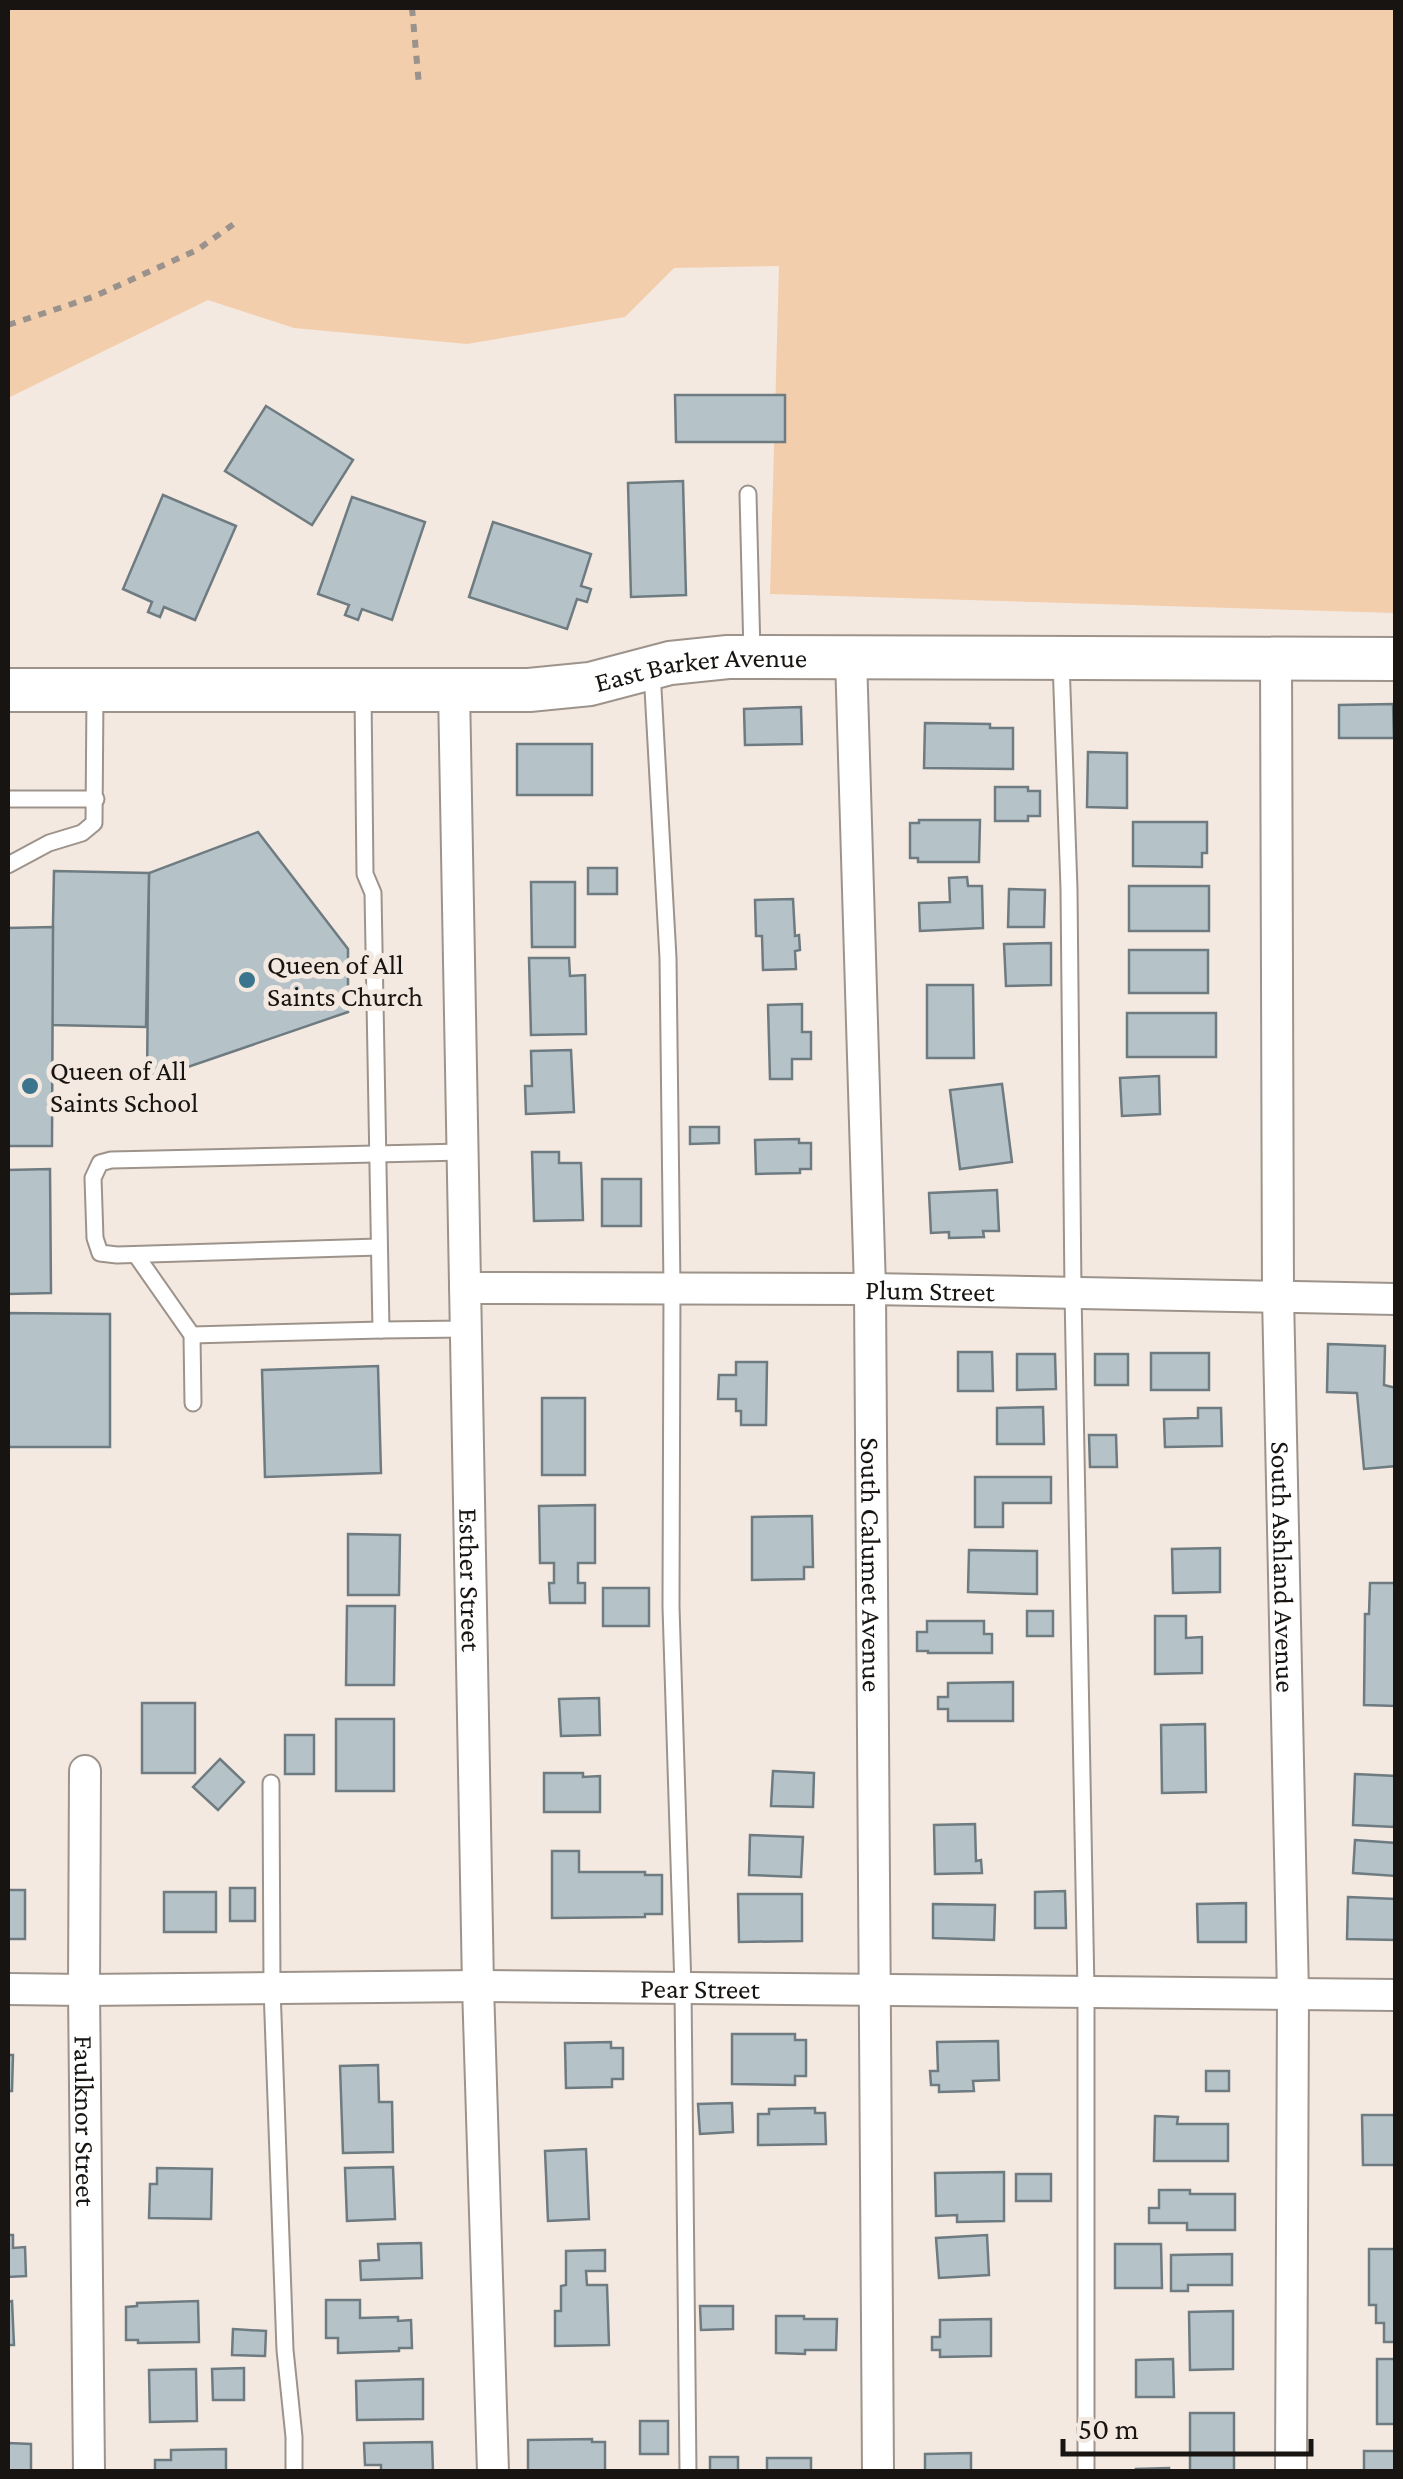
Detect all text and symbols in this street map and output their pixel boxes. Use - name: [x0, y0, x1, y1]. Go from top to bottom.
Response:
- street label: East Barker Avenue: [591, 642, 807, 698]
- place label: Queen of All Saints Church: [267, 949, 423, 1012]
- marker: Queen of All Saints Church: [236, 969, 258, 991]
- place label: Queen of All Saints School: [50, 1055, 198, 1118]
- marker: Queen of All Saints School: [19, 1075, 41, 1097]
- street label: Plum Street: [865, 1274, 996, 1307]
- street label: South Calumet Avenue: [855, 1437, 888, 1692]
- street label: South Ashland Avenue: [1265, 1441, 1302, 1693]
- street label: Esther Street: [453, 1508, 487, 1653]
- street label: Pear Street: [640, 1973, 761, 2005]
- street label: Faulknor Street: [68, 2035, 101, 2208]
- scale bar: [1063, 2394, 1310, 2456]
- text: 50 m: [1078, 2412, 1139, 2445]

